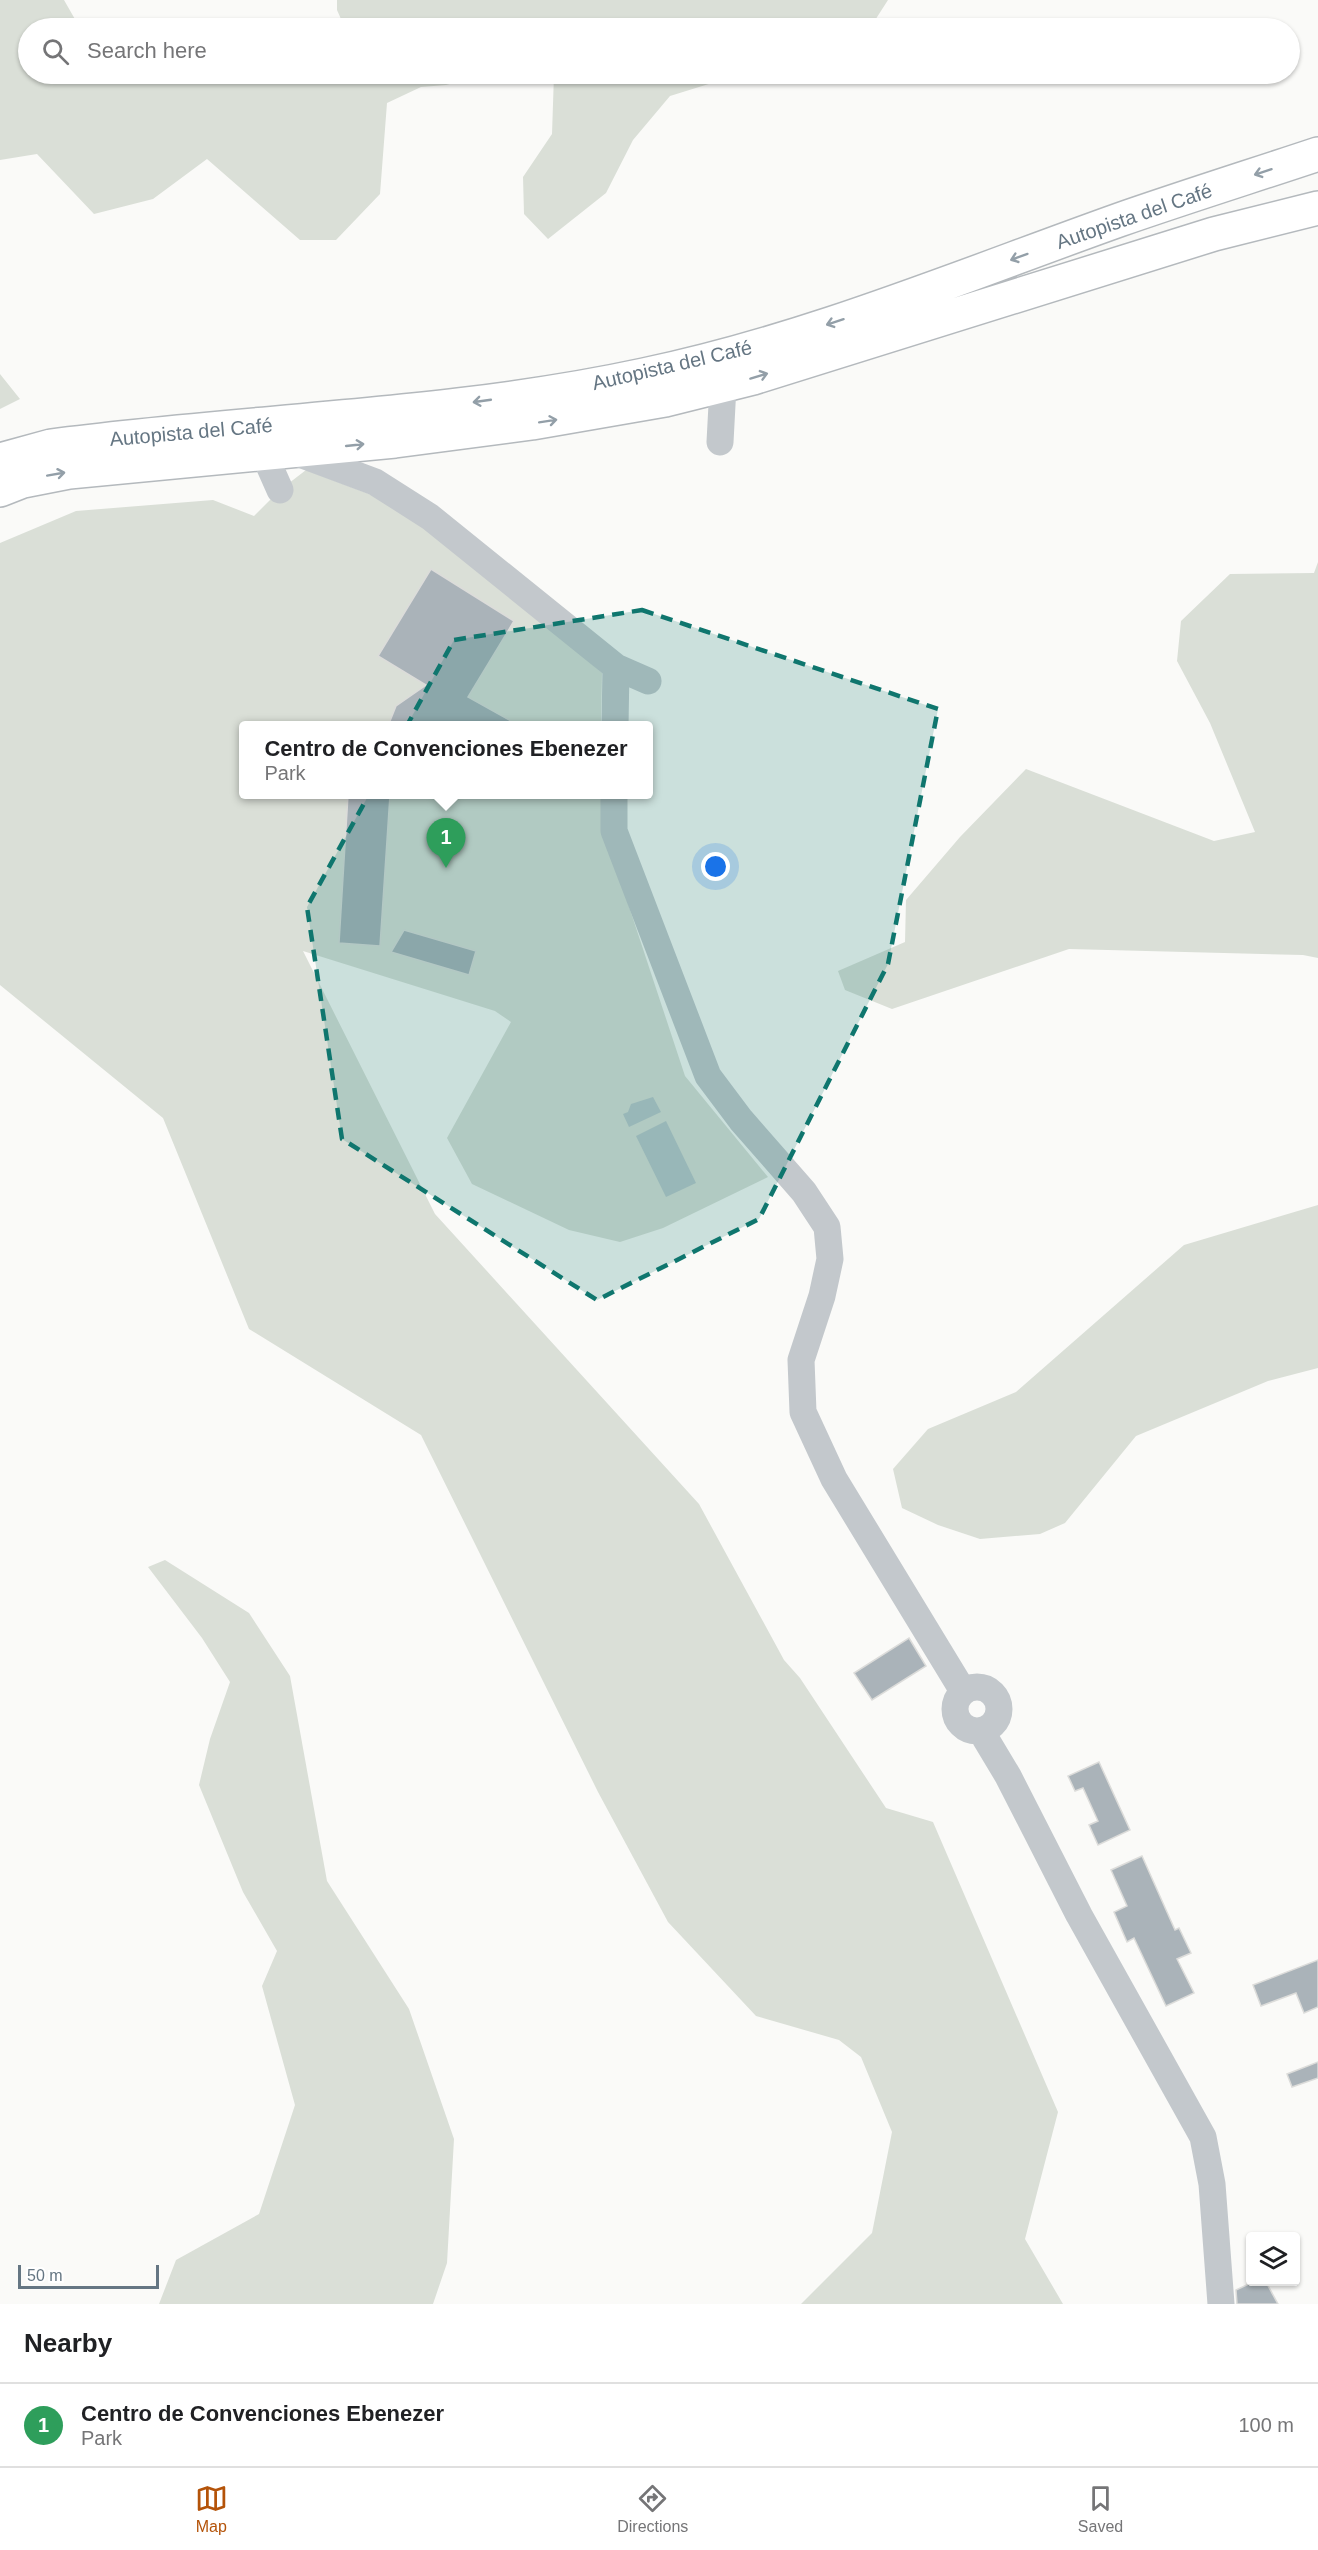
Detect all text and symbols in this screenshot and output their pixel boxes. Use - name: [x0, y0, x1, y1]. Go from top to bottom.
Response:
- search box: [18, 18, 1300, 84]
- icon: search: [39, 35, 72, 68]
- text: Search here: [87, 38, 207, 63]
- one-way arrow: [1254, 168, 1272, 179]
- street label: Autopista del Café: [1053, 179, 1215, 253]
- one-way arrow: [1010, 253, 1029, 264]
- one-way arrow: [826, 317, 845, 328]
- street label: Autopista del Café: [590, 336, 754, 394]
- one-way arrow: [749, 370, 768, 381]
- one-way arrow: [472, 396, 492, 407]
- street label: Autopista del Café: [109, 414, 273, 450]
- one-way arrow: [538, 415, 558, 426]
- one-way arrow: [344, 439, 364, 450]
- one-way arrow: [46, 468, 66, 479]
- popup: [239, 721, 653, 799]
- text: Centro de Convenciones Ebenezer: [264, 736, 628, 761]
- text: Park: [264, 762, 306, 784]
- pin: 1: [426, 818, 466, 868]
- your location: [701, 852, 730, 881]
- map controls: [1246, 2232, 1300, 2286]
- button: layers: [1246, 2232, 1300, 2286]
- scale bar: [18, 2262, 159, 2290]
- text: 50 m: [27, 2267, 63, 2284]
- text: Nearby: [24, 2328, 112, 2358]
- text: Centro de Convenciones Ebenezer: [81, 2401, 444, 2426]
- text: 1: [38, 2414, 49, 2436]
- text: 100 m: [1238, 2414, 1294, 2436]
- text: Park: [81, 2427, 122, 2449]
- tab: Map: [195, 2482, 228, 2536]
- tab: Directions: [617, 2482, 688, 2536]
- tab: Saved: [1078, 2482, 1123, 2536]

